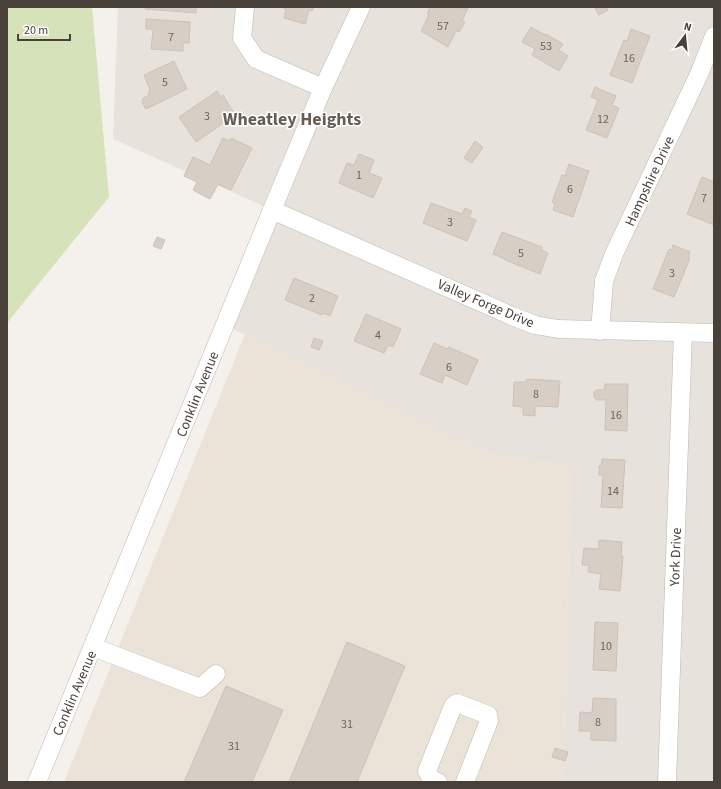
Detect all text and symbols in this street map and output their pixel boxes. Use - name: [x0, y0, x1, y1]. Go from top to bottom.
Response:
- scale bar: [18, 16, 70, 42]
- north arrow: [665, 16, 705, 56]
- house number: 57: [437, 18, 449, 35]
- text: N: [682, 19, 693, 35]
- text: 20 m: [24, 22, 48, 39]
- house number: 7: [168, 29, 174, 46]
- house number: 53: [540, 38, 552, 55]
- house number: 16: [623, 50, 635, 67]
- house number: 5: [162, 74, 168, 91]
- district label: Wheatley Heights: [223, 107, 361, 132]
- house number: 3: [204, 108, 210, 125]
- house number: 12: [597, 111, 609, 128]
- street label: Hampshire Drive: [620, 133, 680, 230]
- house number: 1: [356, 167, 362, 184]
- house number: 6: [567, 181, 573, 198]
- house number: 7: [701, 190, 707, 207]
- house number: 3: [447, 214, 453, 231]
- house number: 5: [518, 245, 524, 262]
- house number: 3: [669, 265, 675, 282]
- street label: Valley Forge Drive: [434, 275, 537, 333]
- house number: 2: [309, 290, 315, 307]
- house number: 4: [375, 327, 381, 344]
- street label: Conklin Avenue: [172, 348, 224, 440]
- house number: 6: [446, 359, 452, 376]
- house number: 8: [533, 386, 539, 403]
- house number: 16: [610, 407, 622, 424]
- house number: 14: [607, 483, 619, 500]
- street label: York Drive: [665, 527, 687, 588]
- house number: 10: [600, 638, 612, 655]
- street label: Conklin Avenue: [48, 648, 102, 739]
- house number: 8: [595, 714, 601, 731]
- house number: 31: [341, 716, 353, 733]
- house number: 31: [228, 738, 240, 755]

